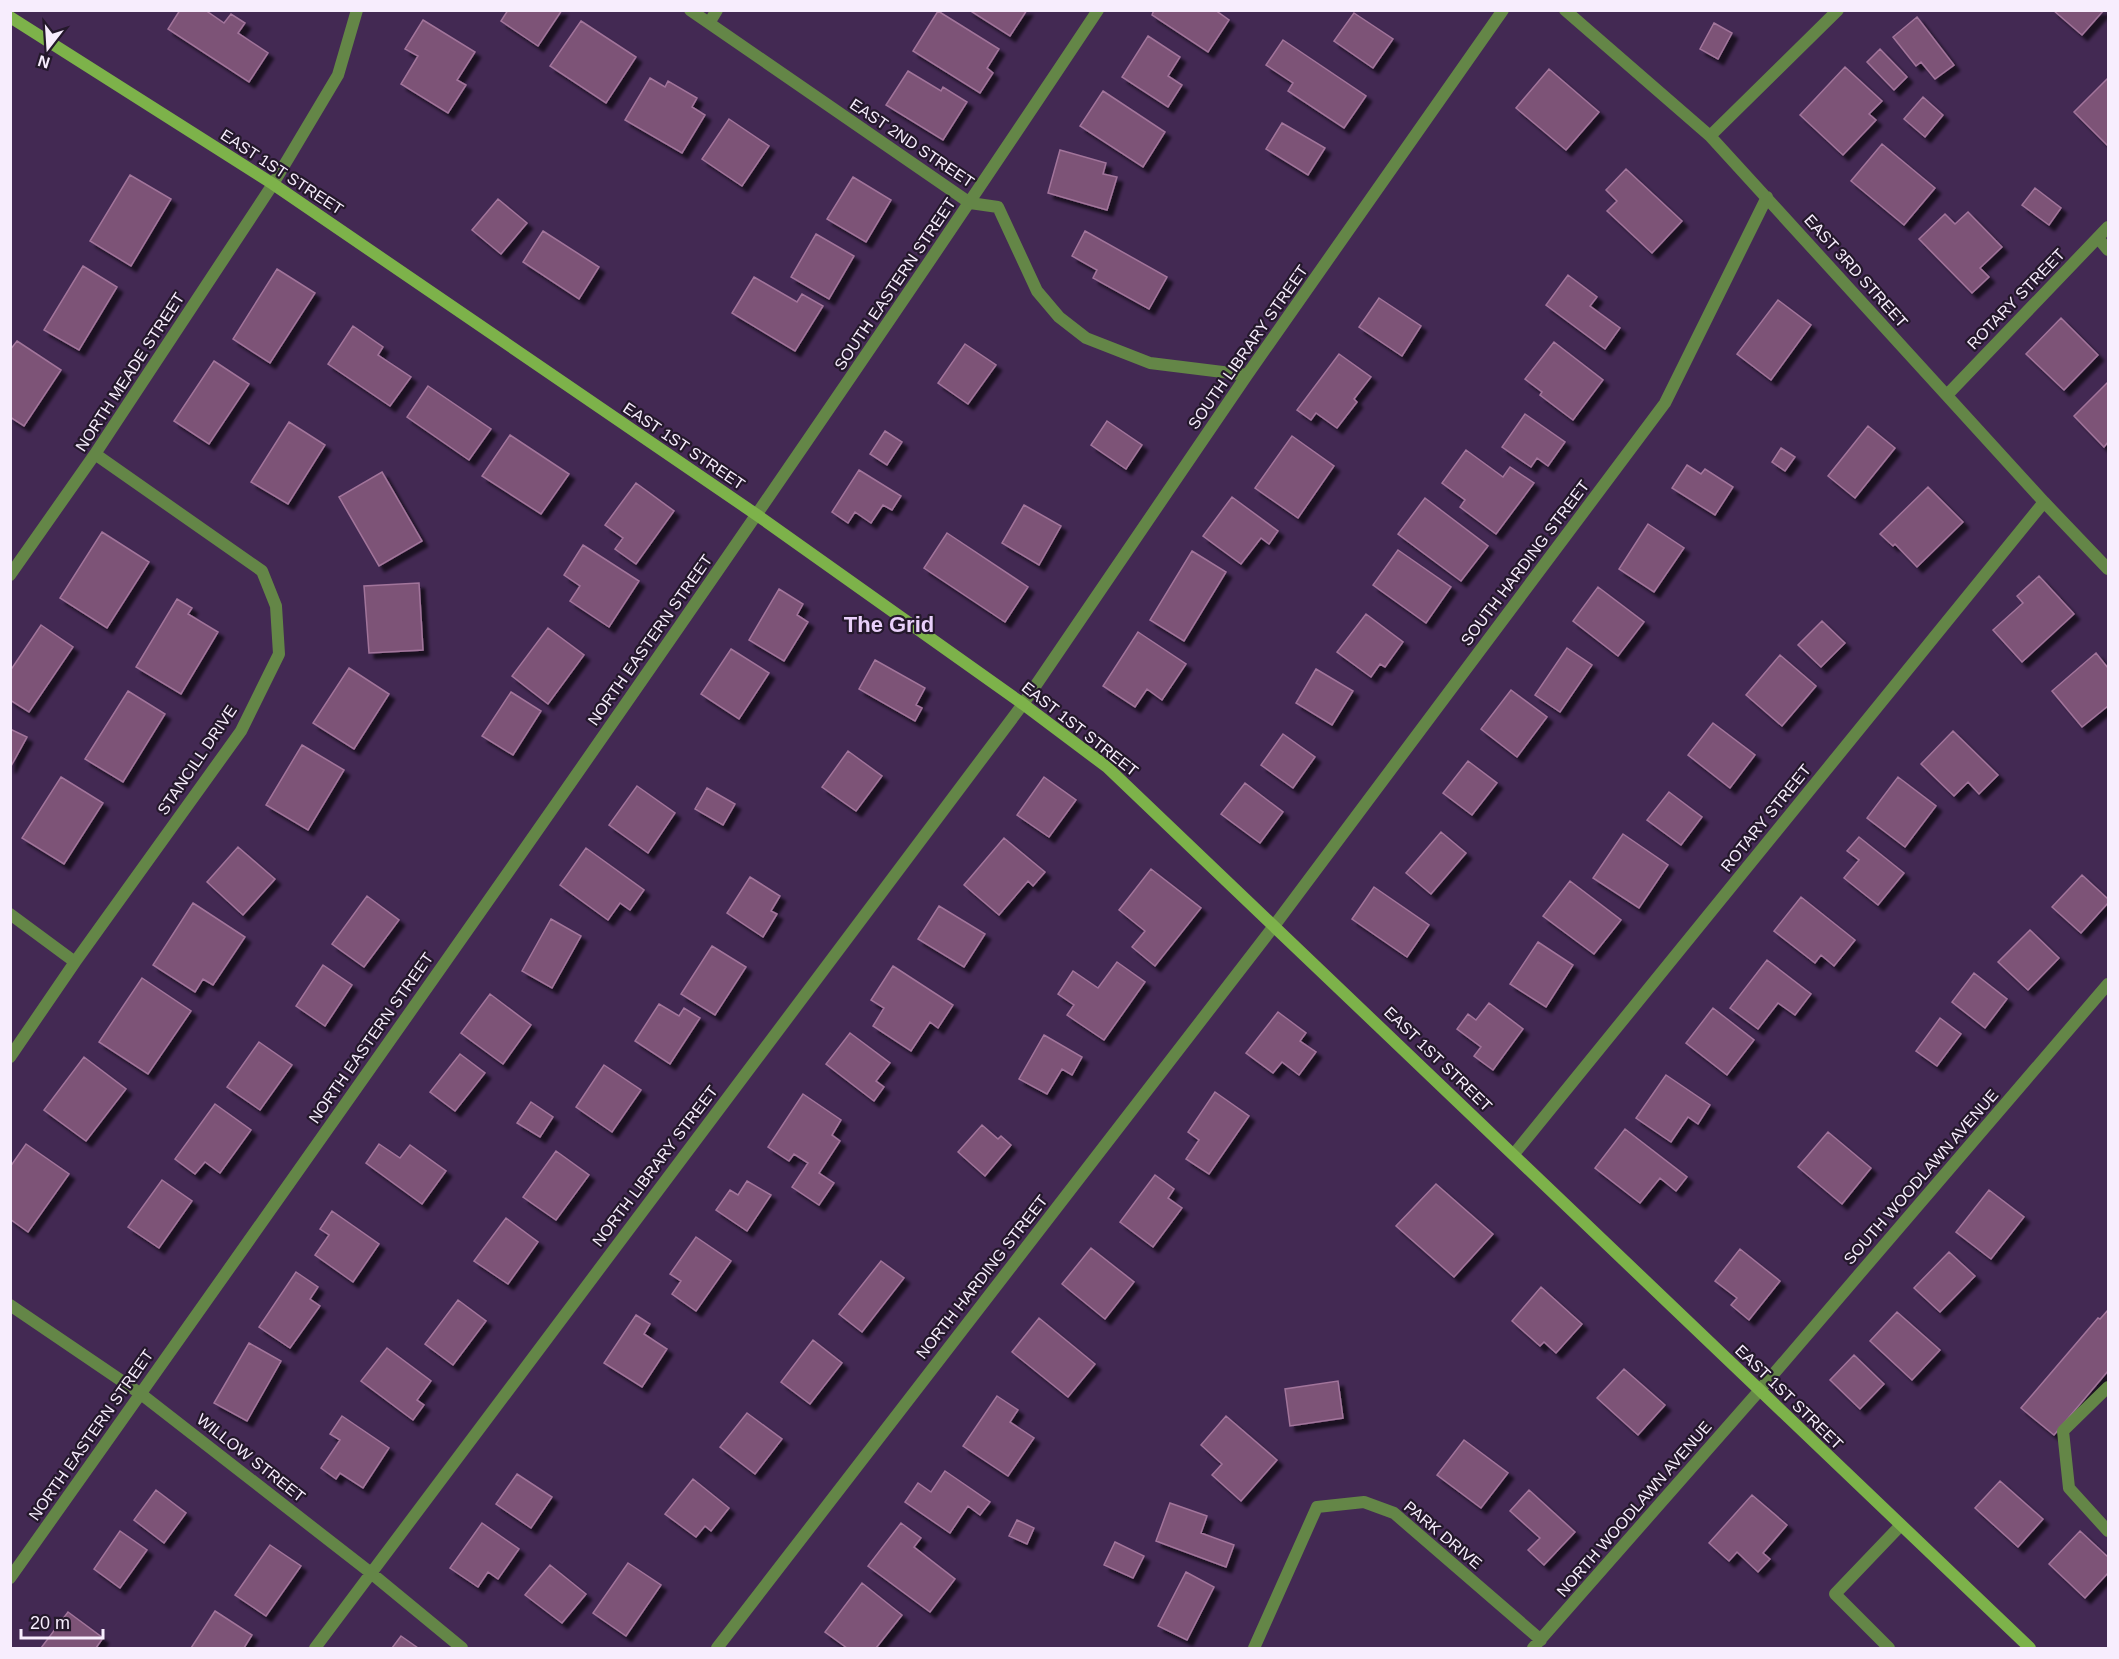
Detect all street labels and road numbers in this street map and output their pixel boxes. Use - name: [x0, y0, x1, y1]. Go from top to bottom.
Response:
- street label: EAST 2ND STREET: [847, 95, 977, 191]
- street label: EAST 1ST STREET: [218, 126, 347, 218]
- street label: SOUTH EASTERN STREET: [831, 195, 959, 373]
- street label: EAST 3RD STREET: [1801, 211, 1911, 331]
- street label: ROTARY STREET: [1964, 245, 2068, 353]
- street label: SOUTH LIBRARY STREET: [1185, 262, 1311, 432]
- street label: NORTH MEADE STREET: [72, 289, 188, 454]
- street label: EAST 1ST STREET: [620, 399, 748, 493]
- street label: SOUTH HARDING STREET: [1457, 477, 1593, 649]
- street label: NORTH EASTERN STREET: [584, 551, 716, 728]
- street label: EAST 1ST STREET: [1019, 678, 1142, 780]
- street label: STANCILL DRIVE: [154, 702, 240, 818]
- street label: ROTARY STREET: [1718, 761, 1814, 875]
- street label: NORTH EASTERN STREET: [305, 949, 437, 1126]
- street label: EAST 1ST STREET: [1381, 1003, 1495, 1115]
- street label: NORTH LIBRARY STREET: [589, 1082, 721, 1250]
- street label: SOUTH WOODLAWN AVENUE: [1841, 1086, 2001, 1268]
- street label: NORTH HARDING STREET: [913, 1192, 1051, 1362]
- street label: EAST 1ST STREET: [1732, 1341, 1846, 1453]
- street label: NORTH EASTERN STREET: [25, 1346, 157, 1523]
- street label: WILLOW STREET: [194, 1411, 309, 1506]
- street label: NORTH WOODLAWN AVENUE: [1553, 1418, 1715, 1600]
- street label: PARK DRIVE: [1401, 1498, 1485, 1572]

